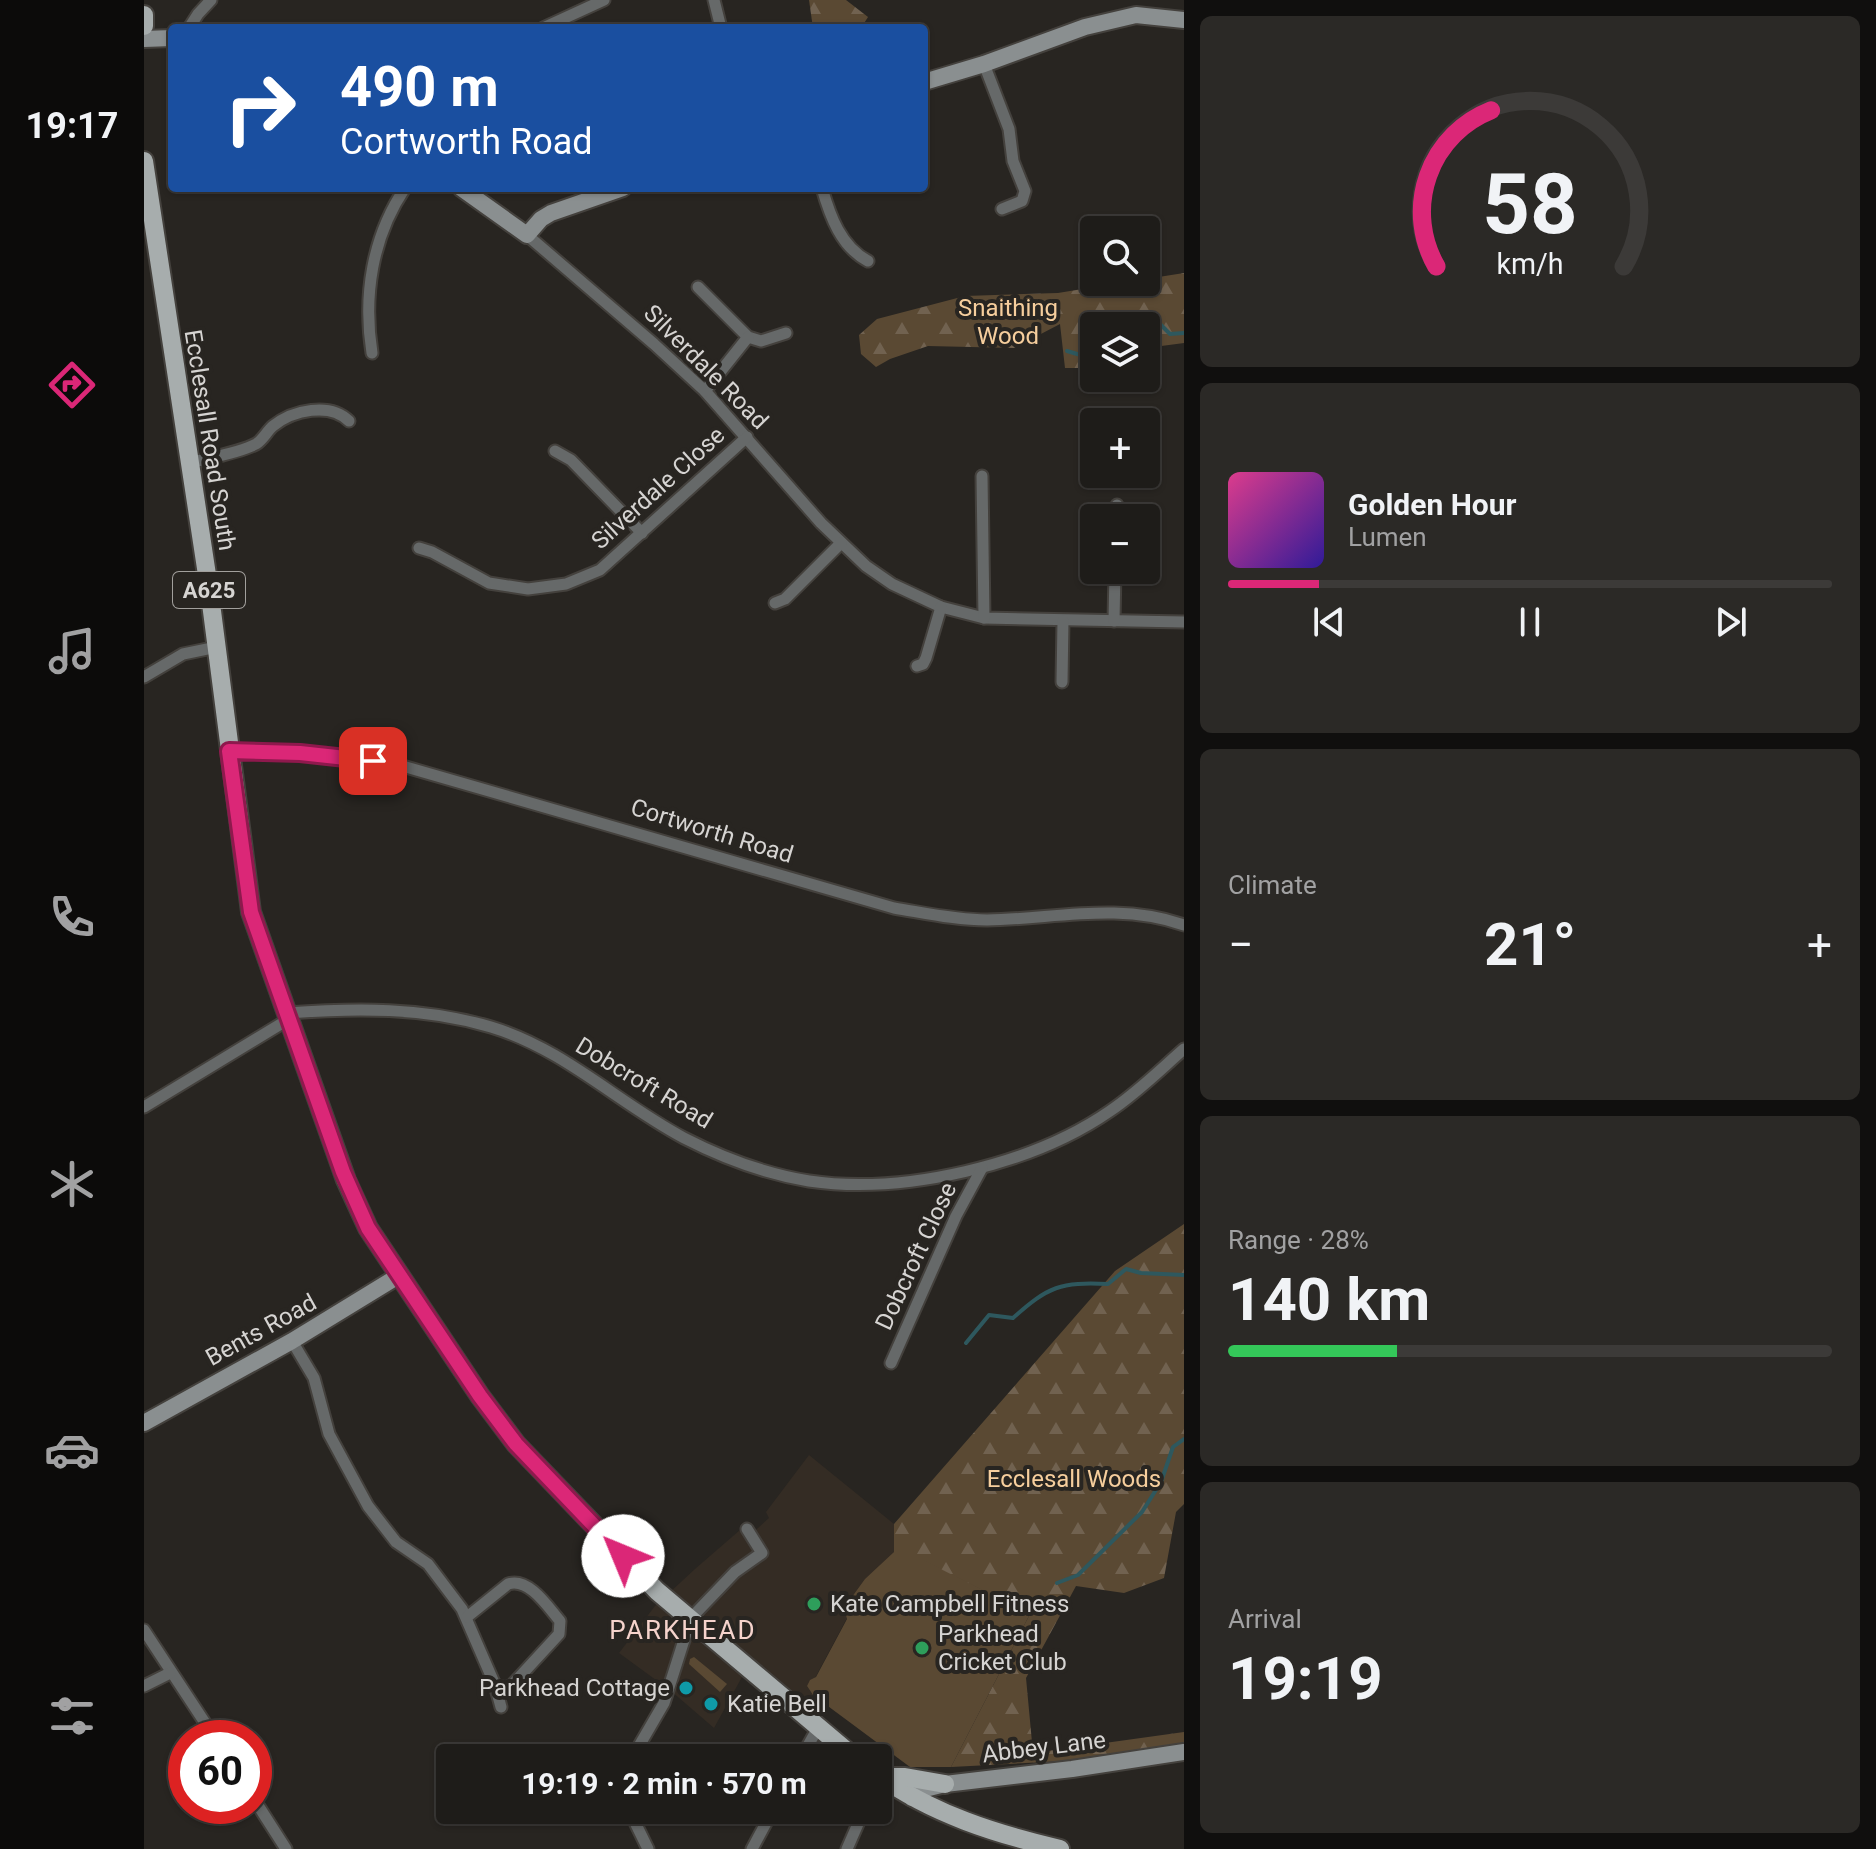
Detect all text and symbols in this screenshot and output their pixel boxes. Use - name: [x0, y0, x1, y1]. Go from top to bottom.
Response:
- text: 490 m: [340, 54, 499, 120]
- icon: right: [208, 56, 312, 160]
- text: 19:17: [26, 105, 118, 147]
- text: Cortworth Road: [340, 121, 593, 163]
- text: 58: [1482, 156, 1578, 253]
- map controls: [1080, 216, 1160, 584]
- button: search: [1080, 216, 1160, 296]
- text: km/h: [1496, 247, 1564, 281]
- park label: Snaithing Wood: [958, 294, 1058, 350]
- street label: Silverdale Road: [638, 299, 774, 435]
- button: layers: [1080, 312, 1160, 392]
- street label: Ecclesall Road South: [179, 327, 241, 553]
- icon: directions: [44, 357, 100, 413]
- button: +: [1080, 408, 1160, 488]
- street label: Silverdale Close: [586, 421, 730, 555]
- text: Golden Hour: [1348, 487, 1517, 522]
- button: −: [1080, 504, 1160, 584]
- text: Lumen: [1348, 522, 1427, 552]
- road number: A625: [173, 572, 245, 608]
- icon: previous: [1307, 600, 1351, 644]
- icon: pause: [1508, 600, 1552, 644]
- icon: next: [1709, 600, 1753, 644]
- icon: music: [44, 623, 100, 679]
- pin: [339, 727, 407, 795]
- icon: arrive: [351, 739, 395, 783]
- street label: Cortworth Road: [627, 793, 797, 869]
- text: Climate: [1228, 870, 1317, 900]
- icon: phone: [44, 889, 100, 945]
- text: 21°: [1484, 909, 1576, 980]
- text: −: [1228, 919, 1253, 971]
- text: +: [1807, 919, 1832, 971]
- street label: Dobcroft Road: [571, 1031, 717, 1135]
- icon: climate: [44, 1156, 100, 1212]
- street label: Dobcroft Close: [870, 1178, 962, 1334]
- text: Range · 28%: [1228, 1225, 1369, 1255]
- text: 140 km: [1228, 1264, 1430, 1335]
- street label: Bents Road: [201, 1288, 321, 1372]
- icon: car: [44, 1422, 100, 1478]
- park label: Ecclesall Woods: [987, 1465, 1161, 1493]
- position arrow: [581, 1514, 665, 1598]
- place label: Kate Campbell Fitness: [830, 1590, 1069, 1618]
- marker: Kate Campbell Fitness: [805, 1595, 823, 1613]
- text: Arrival: [1228, 1604, 1302, 1634]
- district label: PARKHEAD: [609, 1615, 757, 1645]
- place label: Parkhead Cricket Club: [938, 1620, 1067, 1676]
- marker: Parkhead Cricket Club: [913, 1639, 931, 1657]
- text: 19:19: [1228, 1643, 1383, 1714]
- place label: Parkhead Cottage: [479, 1674, 670, 1702]
- marker: Parkhead Cottage: [677, 1679, 695, 1697]
- icon: filters: [44, 1688, 100, 1744]
- place label: Katie Bell: [727, 1690, 827, 1718]
- marker: Katie Bell: [702, 1695, 720, 1713]
- speed limit sign: 60: [168, 1720, 272, 1824]
- street label: Abbey Lane: [981, 1726, 1107, 1768]
- text: 19:19 · 2 min · 570 m: [521, 1766, 807, 1801]

